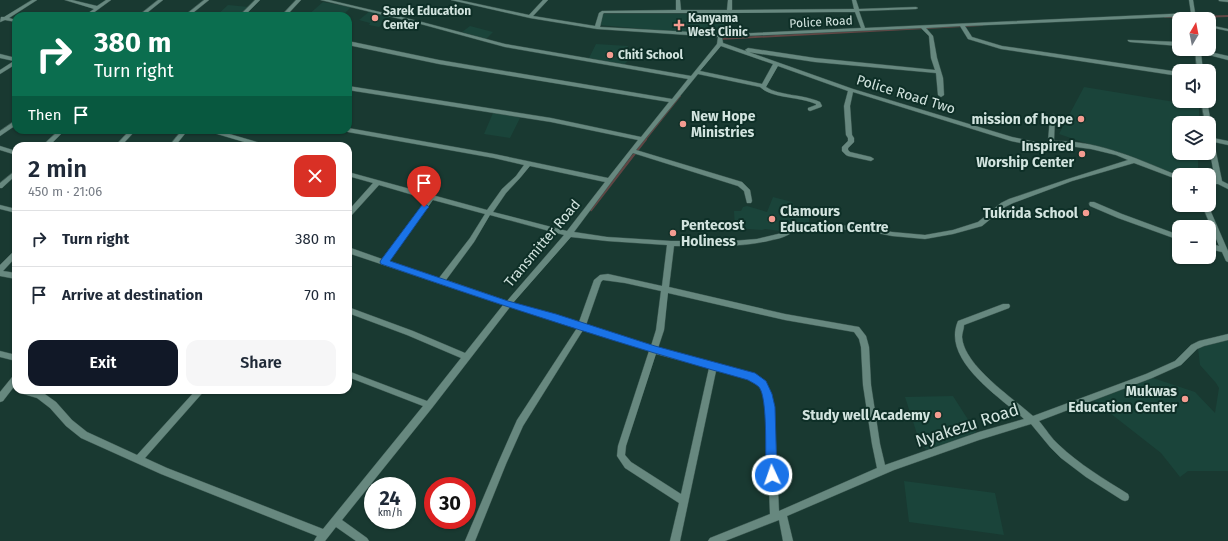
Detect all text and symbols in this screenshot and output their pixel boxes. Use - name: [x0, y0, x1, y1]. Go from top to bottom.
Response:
- place label: Sarek Education Center: [383, 4, 471, 32]
- place label: Kanyama West Clinic: [688, 11, 748, 39]
- north arrow: [1172, 12, 1216, 56]
- map controls: [1172, 12, 1216, 264]
- marker: Sarek Education Center: [370, 13, 380, 23]
- street label: Police Road: [789, 13, 853, 31]
- marker: Kanyama West Clinic: [673, 19, 685, 31]
- text: 380 m: [94, 26, 172, 59]
- icon: right: [28, 28, 80, 80]
- place label: Chiti School: [618, 48, 684, 62]
- marker: Chiti School: [605, 50, 615, 60]
- text: Turn right: [94, 60, 174, 82]
- button: sound: [1172, 64, 1216, 108]
- street label: Police Road Two: [854, 71, 957, 118]
- icon: arrive: [70, 104, 92, 126]
- text: Then: [28, 106, 62, 124]
- place label: New Hope Ministries: [691, 108, 756, 141]
- place label: mission of hope: [971, 111, 1073, 128]
- marker: mission of hope: [1076, 114, 1086, 124]
- button: layers: [1172, 116, 1216, 160]
- marker: New Hope Ministries: [678, 119, 688, 129]
- place label: Inspired Worship Center: [976, 138, 1074, 171]
- marker: Inspired Worship Center: [1077, 149, 1087, 159]
- text: 2 min: [28, 155, 87, 183]
- button: close: [294, 155, 336, 197]
- pin: [407, 166, 441, 207]
- button: +: [1172, 168, 1216, 212]
- icon: arrive: [413, 172, 435, 194]
- text: 450 m · 21:06: [28, 184, 102, 199]
- street label: Transmitter Road: [501, 196, 584, 291]
- place label: Clamours Education Centre: [780, 203, 889, 236]
- place label: Tukrida School: [983, 205, 1079, 222]
- marker: Tukrida School: [1081, 208, 1091, 218]
- marker: Clamours Education Centre: [767, 214, 777, 224]
- place label: Pentecost Holiness: [681, 217, 745, 250]
- button: −: [1172, 220, 1216, 264]
- icon: right: [28, 228, 50, 250]
- marker: Pentecost Holiness: [668, 228, 678, 238]
- text: Turn right: [62, 230, 129, 248]
- text: 380 m: [295, 230, 336, 248]
- icon: arrive: [28, 284, 50, 306]
- text: Arrive at destination: [62, 286, 203, 304]
- text: 70 m: [304, 286, 336, 304]
- button: Exit: [28, 340, 178, 386]
- button: Share: [186, 340, 336, 386]
- place label: Mukwas Education Center: [1068, 383, 1177, 416]
- marker: Mukwas Education Center: [1180, 394, 1190, 404]
- street label: Nyakezu Road: [913, 399, 1022, 452]
- place label: Study well Academy: [802, 407, 931, 424]
- marker: Study well Academy: [933, 410, 943, 420]
- position arrow: [751, 454, 793, 496]
- speed limit sign: 30: [424, 477, 476, 529]
- text: 24: [379, 486, 401, 510]
- text: km/h: [378, 507, 402, 519]

